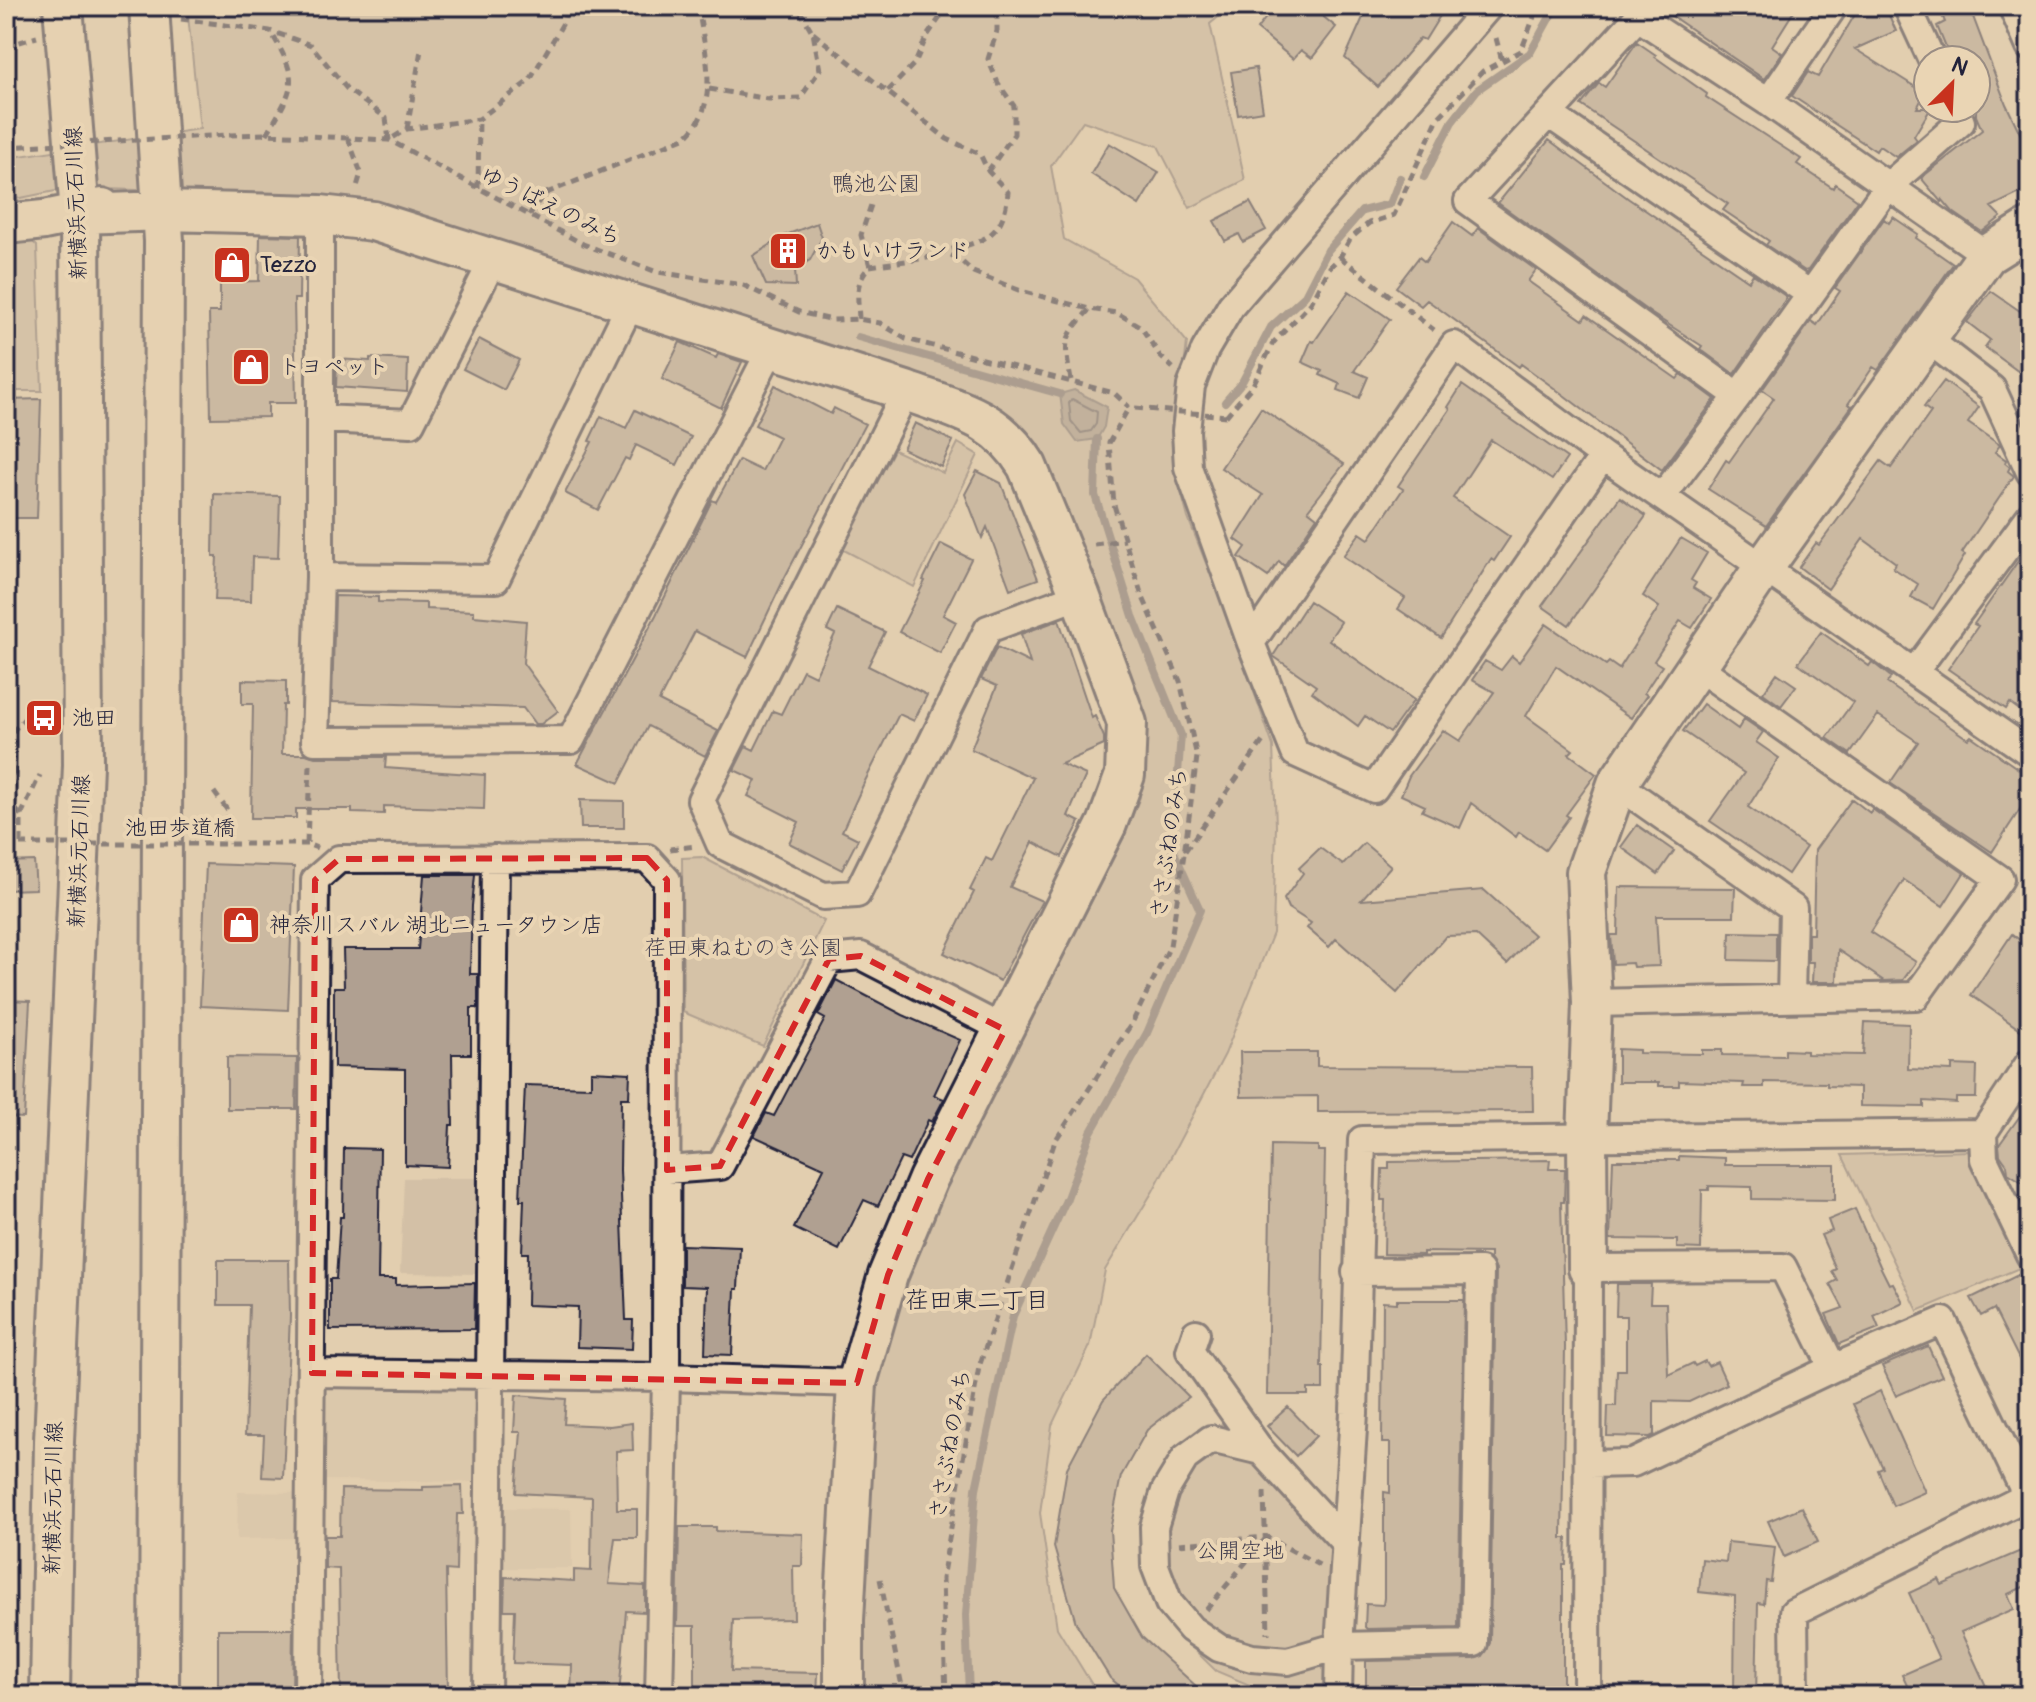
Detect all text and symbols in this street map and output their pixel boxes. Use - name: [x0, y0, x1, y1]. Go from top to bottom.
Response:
- north arrow: [1912, 44, 1992, 124]
- text: N: [1947, 51, 1972, 83]
- street label: 新横浜元石川線: [59, 126, 93, 280]
- street label: ゆうばえのみち: [476, 160, 626, 252]
- park label: 鴨池公園: [832, 170, 920, 198]
- building icon: かもいけランド: [767, 230, 809, 272]
- place label: かもいけランド: [816, 237, 970, 265]
- shop icon: Tezzo: [211, 244, 253, 286]
- place label: Tezzo: [260, 251, 317, 279]
- shop icon: トヨペット: [230, 346, 272, 388]
- place label: トヨペット: [279, 353, 389, 381]
- bus stop icon: 池田: [23, 697, 65, 739]
- place label: 池田: [72, 704, 116, 732]
- street label: ささぶねのみち: [1145, 766, 1193, 920]
- street label: 新横浜元石川線: [62, 774, 96, 928]
- street label: 池田歩道橋: [125, 814, 235, 842]
- shop icon: 神奈川スバル 湖北ニュータウン店: [220, 904, 262, 946]
- place label: 神奈川スバル 湖北ニュータウン店: [269, 911, 603, 939]
- park label: 荏田東ねむのき公園: [644, 934, 842, 962]
- district label: 荏田東二丁目: [905, 1286, 1049, 1315]
- street label: ささぶねのみち: [923, 1367, 977, 1521]
- street label: 新横浜元石川線: [38, 1421, 68, 1575]
- park label: 公開空地: [1196, 1537, 1284, 1565]

